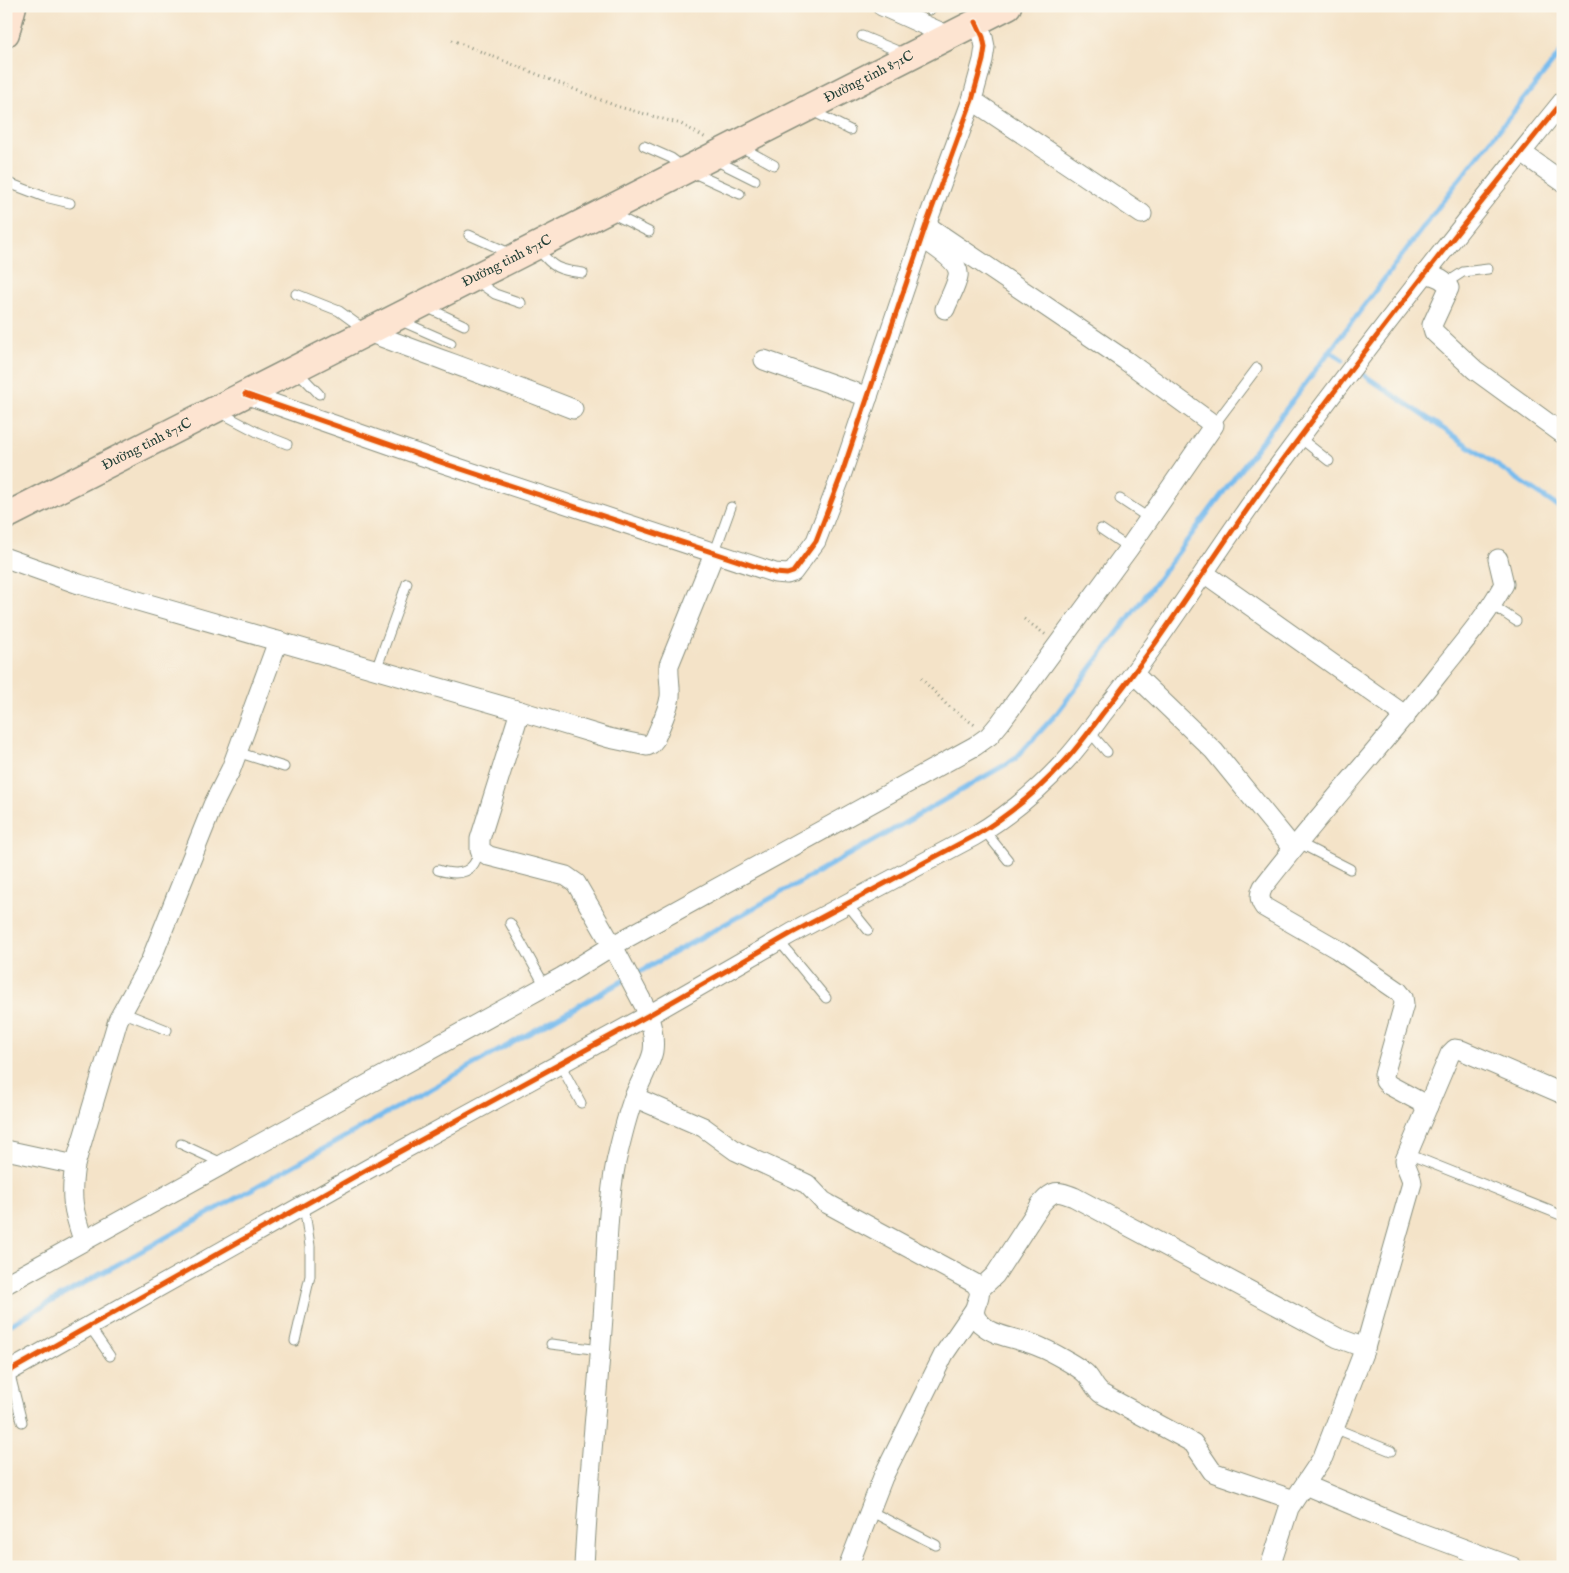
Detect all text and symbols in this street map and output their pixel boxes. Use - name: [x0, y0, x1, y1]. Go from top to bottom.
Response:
- street label: Đường tỉnh 871C: [821, 47, 917, 107]
- street label: Đường tỉnh 871C: [459, 231, 555, 291]
- street label: Đường tỉnh 871C: [99, 414, 195, 475]

